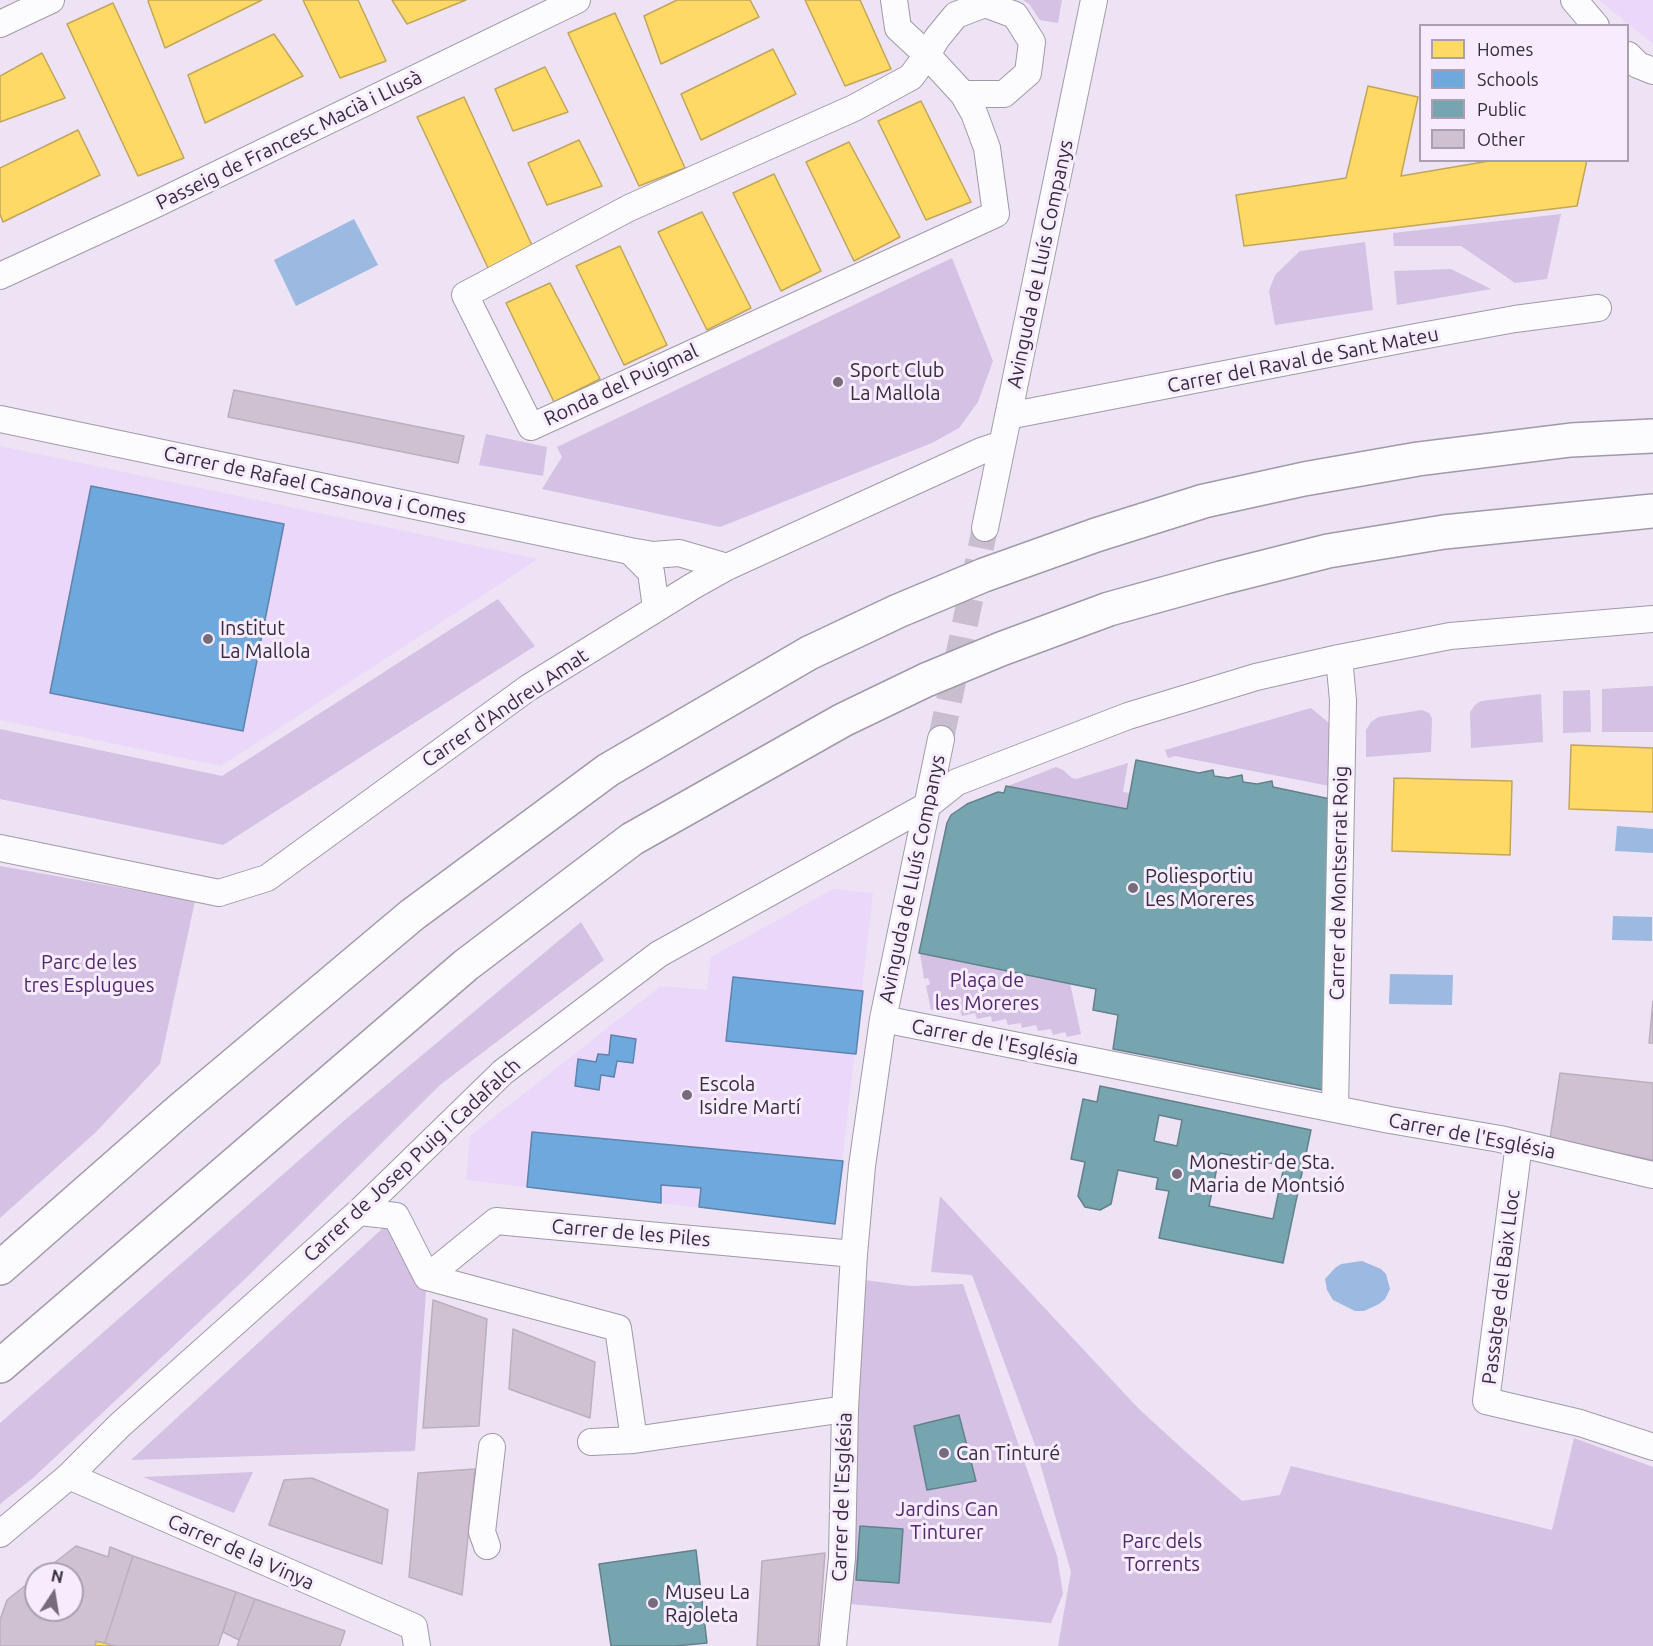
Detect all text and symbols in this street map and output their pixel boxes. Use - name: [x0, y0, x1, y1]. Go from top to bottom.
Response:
- legend: [1419, 24, 1629, 162]
- text: Homes: [1477, 39, 1533, 59]
- street label: Passeig de Francesc Macià i Llusà: [152, 65, 426, 215]
- text: Schools: [1477, 69, 1539, 89]
- text: Public: [1477, 99, 1526, 119]
- text: Other: [1477, 129, 1525, 149]
- street label: Avinguda de Lluís Companys: [1002, 138, 1078, 390]
- street label: Carrer del Raval de Sant Mateu: [1165, 322, 1441, 398]
- street label: Ronda del Puigmal: [540, 339, 702, 431]
- place label: Sport Club La Mallola: [850, 358, 945, 405]
- marker: Sport Club La Mallola: [831, 375, 845, 389]
- street label: Carrer de Rafael Casanova i Comes: [161, 441, 469, 529]
- place label: Institut La Mallola: [220, 616, 310, 663]
- marker: Institut La Mallola: [201, 632, 215, 646]
- street label: Carrer d'Andreu Amat: [417, 643, 593, 773]
- street label: Avinguda de Lluís Companys: [874, 753, 950, 1005]
- street label: Carrer de Montserrat Roig: [1325, 765, 1353, 1001]
- place label: Poliesportiu Les Moreres: [1145, 864, 1254, 911]
- marker: Poliesportiu Les Moreres: [1126, 881, 1140, 895]
- park label: Parc de les tres Esplugues: [24, 950, 154, 997]
- park label: Plaça de les Moreres: [935, 968, 1039, 1015]
- street label: Carrer de l'Església: [909, 1014, 1081, 1070]
- street label: Carrer de Josep Puig i Cadafalch: [299, 1053, 525, 1267]
- place label: Escola Isidre Martí: [699, 1072, 800, 1119]
- marker: Escola Isidre Martí: [680, 1088, 694, 1102]
- street label: Carrer de l'Església: [1386, 1108, 1558, 1164]
- place label: Monestir de Sta. Maria de Montsió: [1189, 1150, 1345, 1197]
- marker: Monestir de Sta. Maria de Montsió: [1170, 1167, 1184, 1181]
- street label: Passatge del Baix Lloc: [1477, 1188, 1525, 1386]
- street label: Carrer de les Piles: [550, 1214, 712, 1252]
- street label: Carrer de l'Església: [827, 1412, 857, 1582]
- place label: Can Tinturé: [956, 1441, 1060, 1465]
- marker: Can Tinturé: [937, 1446, 951, 1460]
- park label: Jardins Can Tinturer: [896, 1497, 998, 1544]
- street label: Carrer de la Vinya: [164, 1509, 318, 1595]
- park label: Parc dels Torrents: [1122, 1529, 1202, 1576]
- north arrow: [24, 1562, 84, 1622]
- text: N: [50, 1566, 65, 1586]
- place label: Museu La Rajoleta: [665, 1580, 750, 1627]
- marker: Museu La Rajoleta: [646, 1596, 660, 1610]

